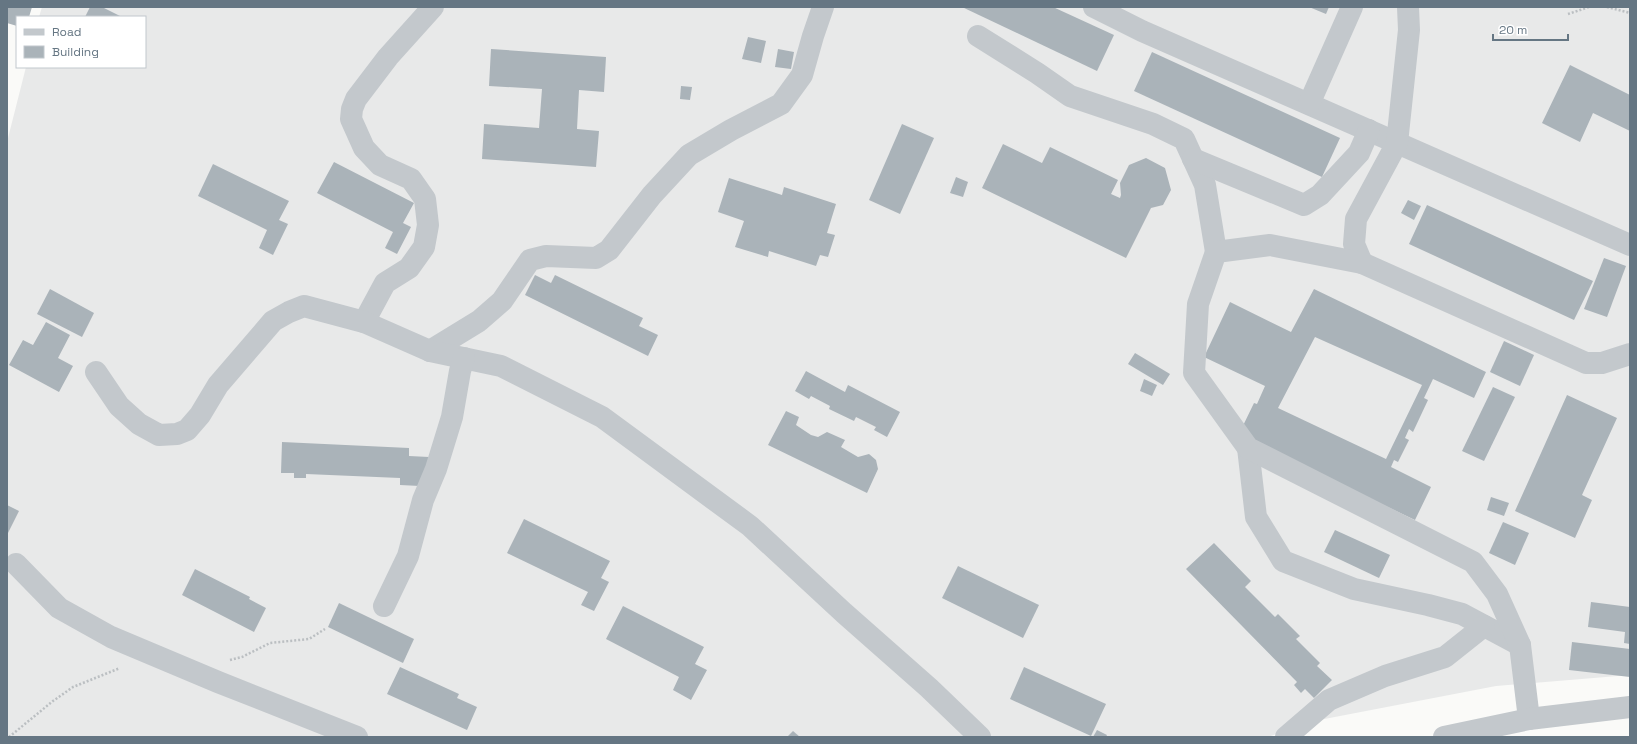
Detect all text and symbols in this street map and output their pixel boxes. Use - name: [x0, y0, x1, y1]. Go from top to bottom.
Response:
- legend: [16, 16, 146, 68]
- scale bar: [1493, 16, 1568, 42]
- text: 20 m: [1499, 22, 1527, 38]
- text: Road: [52, 24, 81, 40]
- text: Building: [52, 44, 99, 60]

